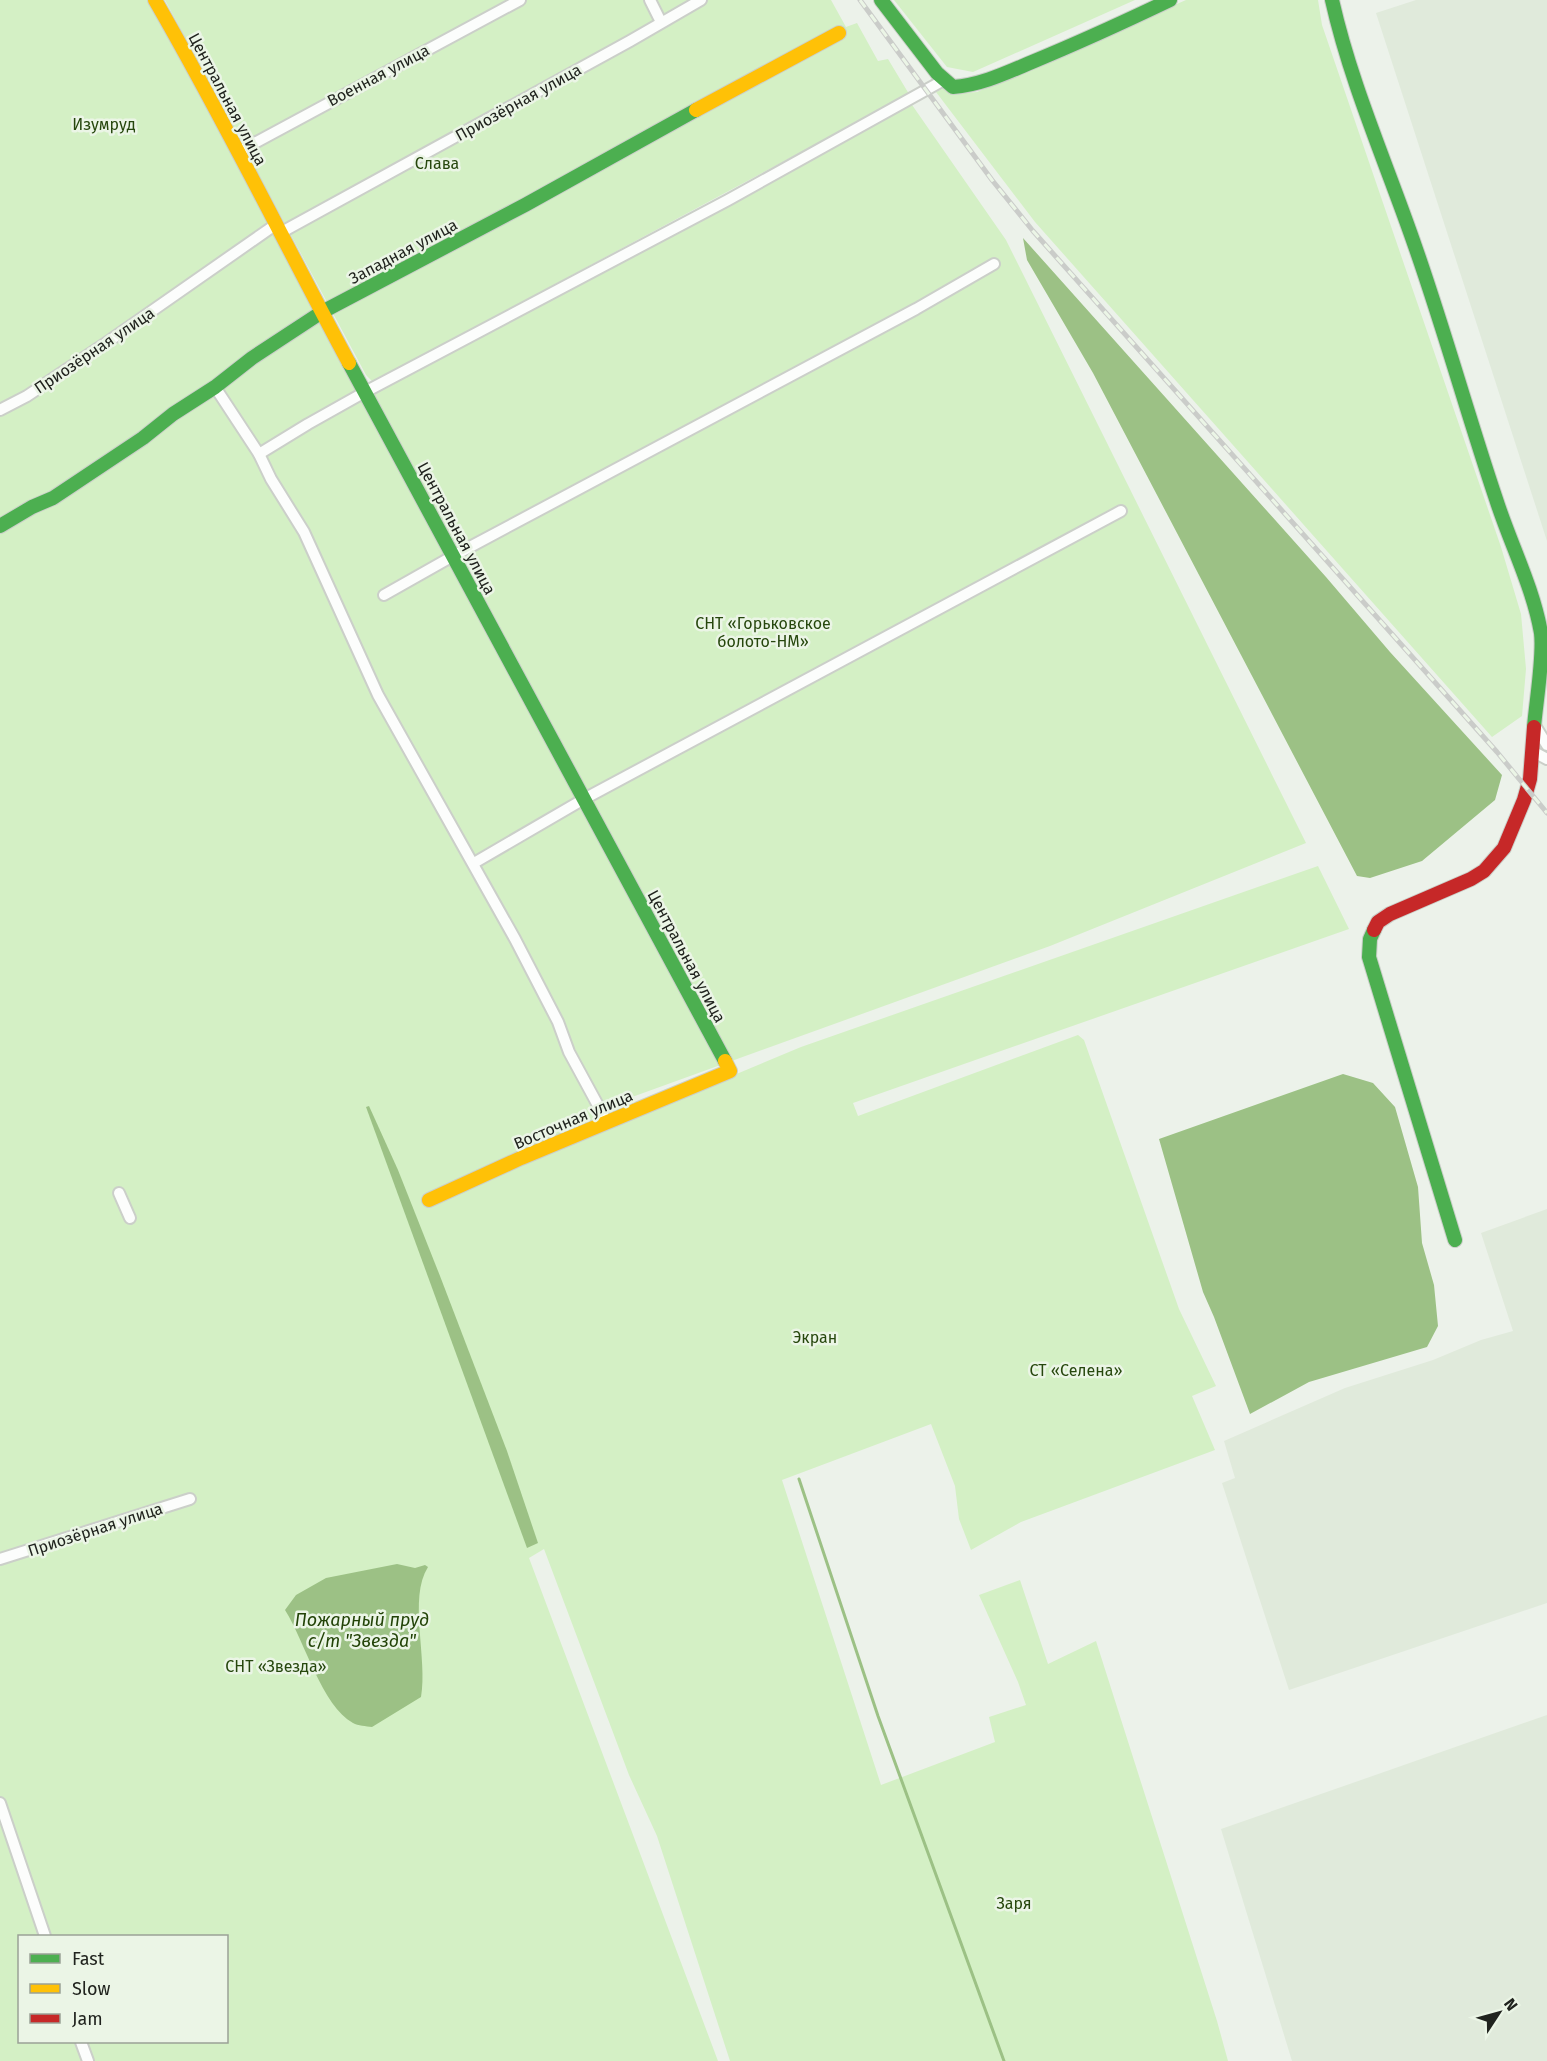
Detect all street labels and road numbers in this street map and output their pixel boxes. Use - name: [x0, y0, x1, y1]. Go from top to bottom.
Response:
- street label: Центральная улица: [185, 30, 271, 169]
- street label: Военная улица: [324, 41, 433, 110]
- street label: Приозёрная улица: [452, 60, 584, 145]
- street label: Западная улица: [346, 215, 461, 288]
- street label: Приозёрная улица: [31, 303, 158, 398]
- street label: Центральная улица: [414, 459, 500, 598]
- street label: Центральная улица: [644, 887, 730, 1026]
- street label: Восточная улица: [511, 1086, 636, 1153]
- street label: Приозёрная улица: [25, 1499, 165, 1560]

